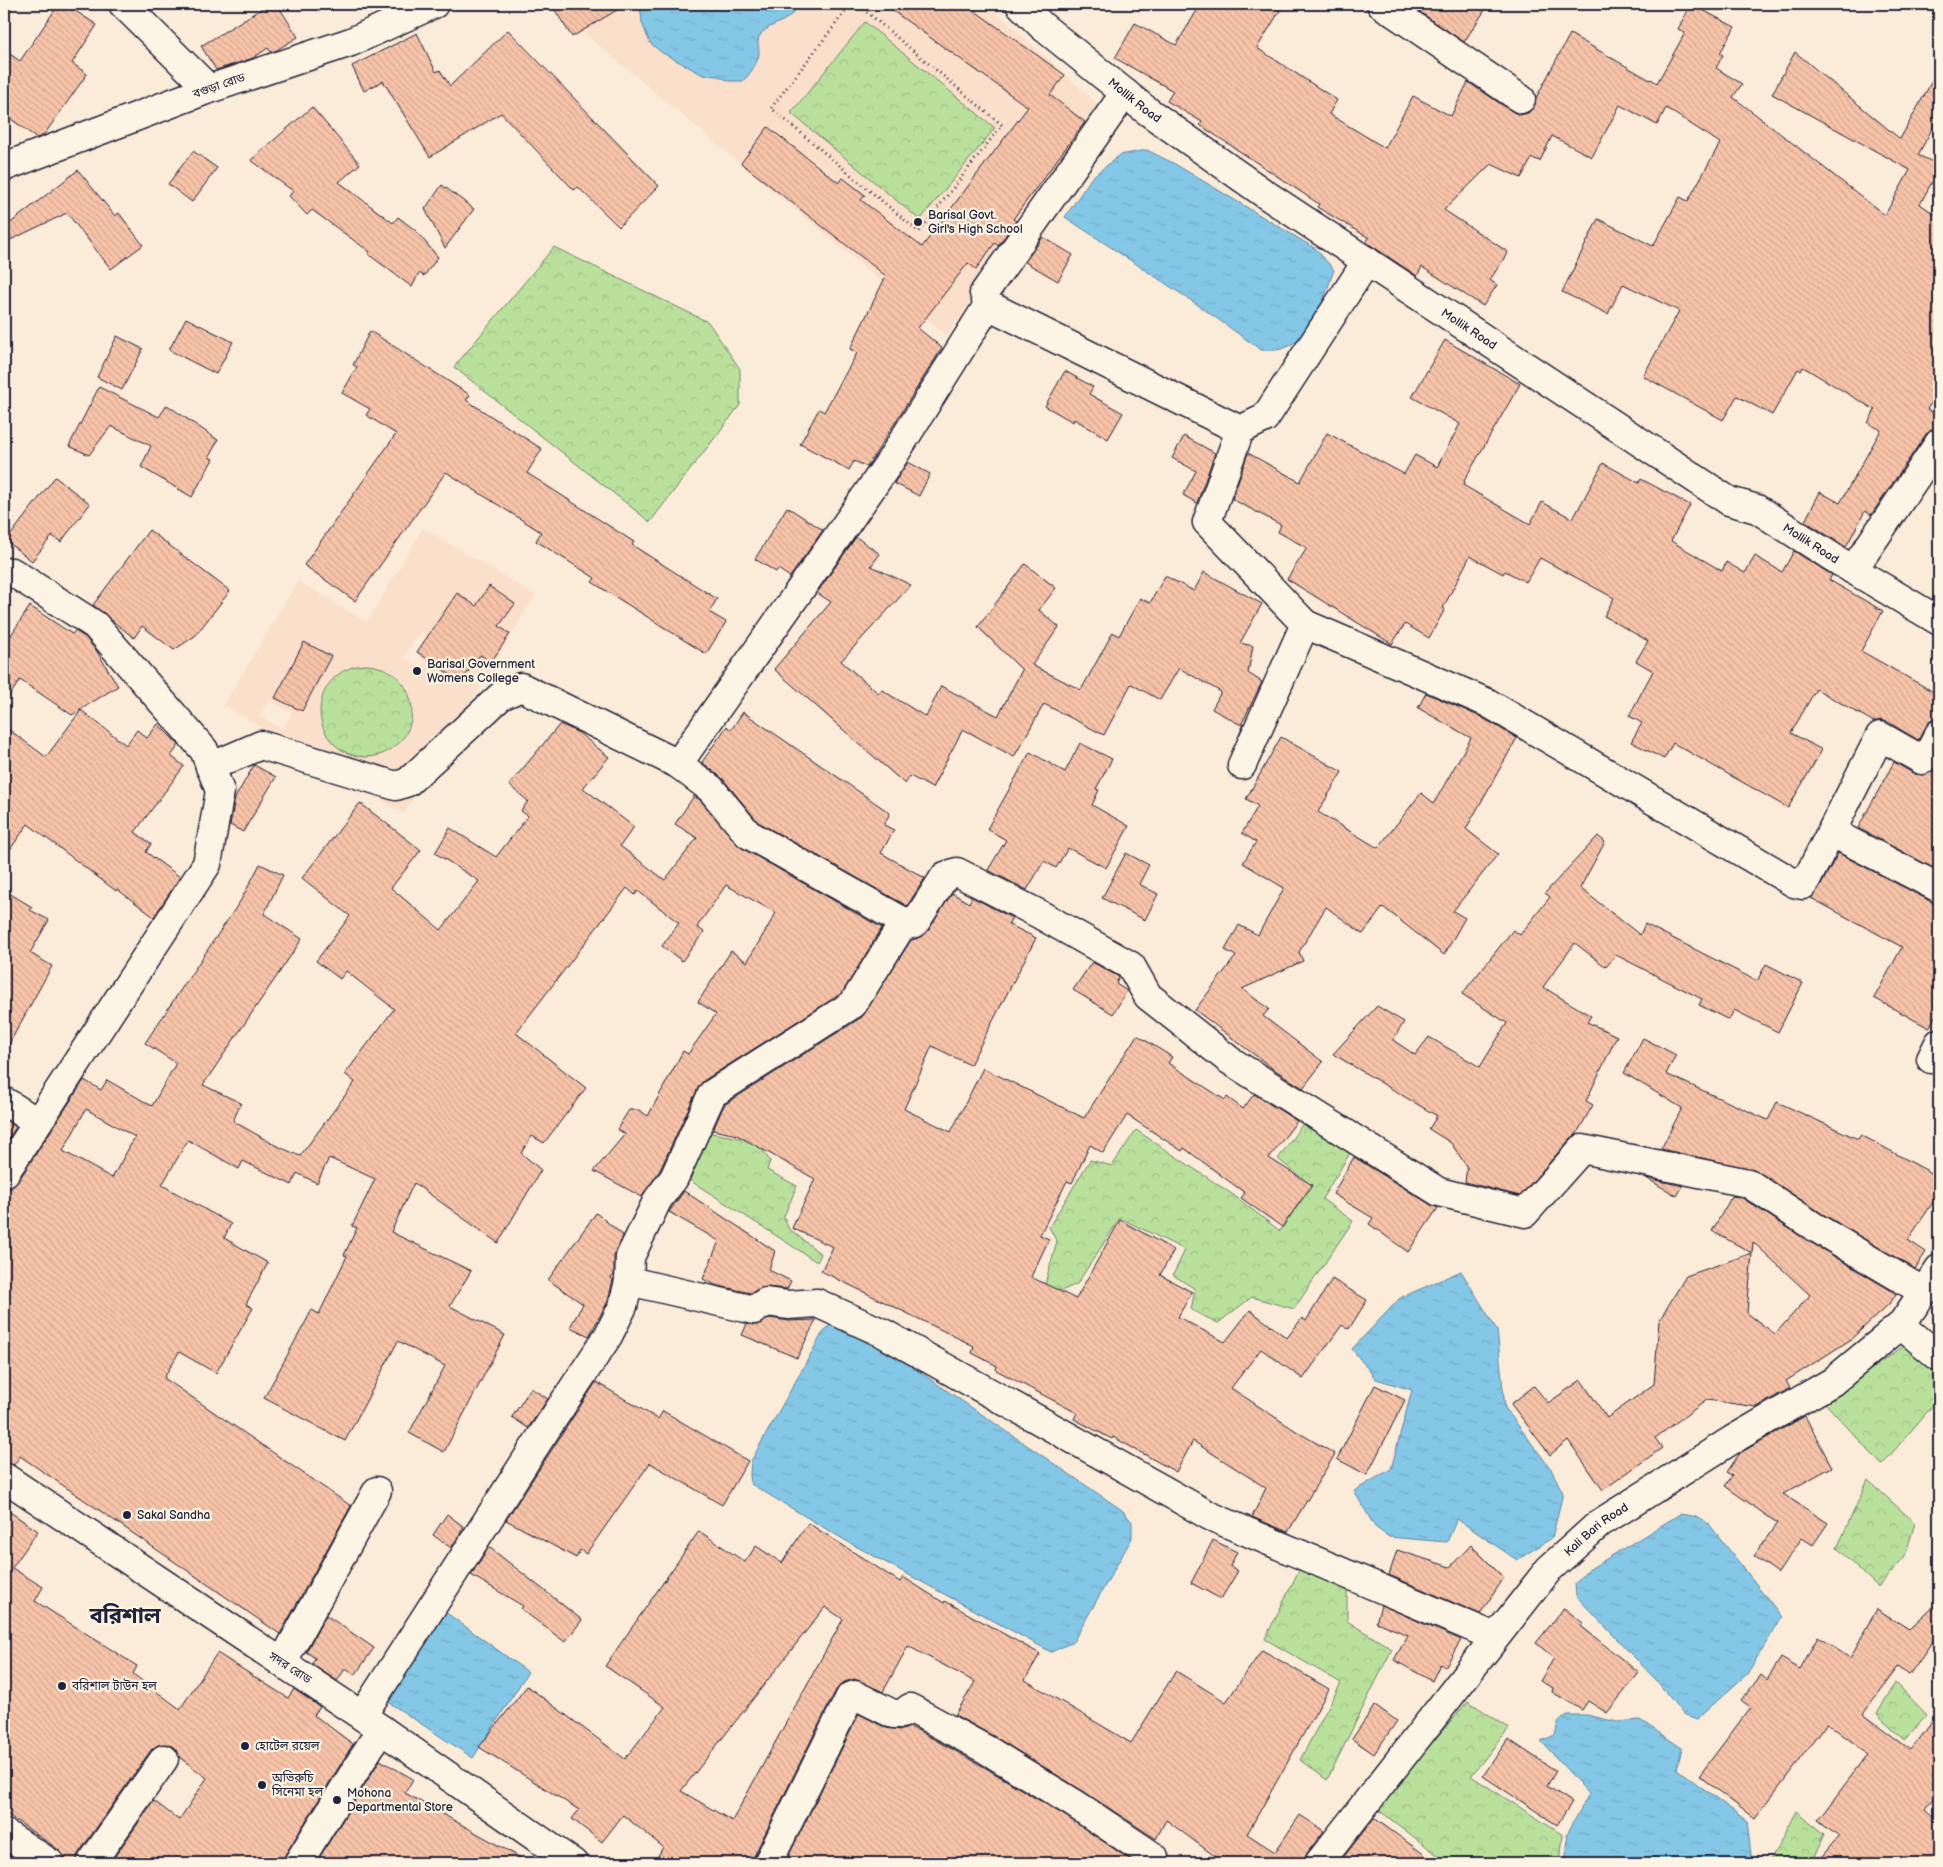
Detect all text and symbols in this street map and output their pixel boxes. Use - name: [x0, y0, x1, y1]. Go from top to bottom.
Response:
- street label: বগুড়া রোড: [190, 70, 248, 102]
- street label: Mollik Road: [1105, 75, 1164, 126]
- place label: Barisal Govt. Girl's High School: [928, 208, 1023, 237]
- marker: Barisal Govt. Girl's High School: [912, 216, 924, 228]
- street label: Mollik Road: [1438, 305, 1500, 353]
- street label: Mollik Road: [1780, 520, 1842, 567]
- place label: Barisal Government Womens College: [427, 657, 535, 686]
- marker: Barisal Government Womens College: [411, 665, 423, 677]
- street label: Kali Bari Road: [1561, 1500, 1631, 1559]
- place label: Sakal Sandha: [137, 1508, 211, 1523]
- marker: Sakal Sandha: [121, 1509, 133, 1521]
- district label: বরিশাল: [88, 1603, 161, 1630]
- street label: সদর রোড: [265, 1648, 314, 1688]
- place label: বরিশাল টাউন হল: [71, 1678, 157, 1694]
- marker: বরিশাল টাউন হল: [56, 1680, 68, 1692]
- place label: হোটেল রয়েল: [255, 1738, 320, 1754]
- marker: হোটেল রয়েল: [239, 1740, 251, 1752]
- place label: অভিরুচি সিনেমা হল: [271, 1770, 323, 1800]
- marker: অভিরুচি সিনেমা হল: [256, 1779, 268, 1791]
- place label: Mohona Departmental Store: [347, 1786, 453, 1815]
- marker: Mohona Departmental Store: [331, 1794, 343, 1806]

